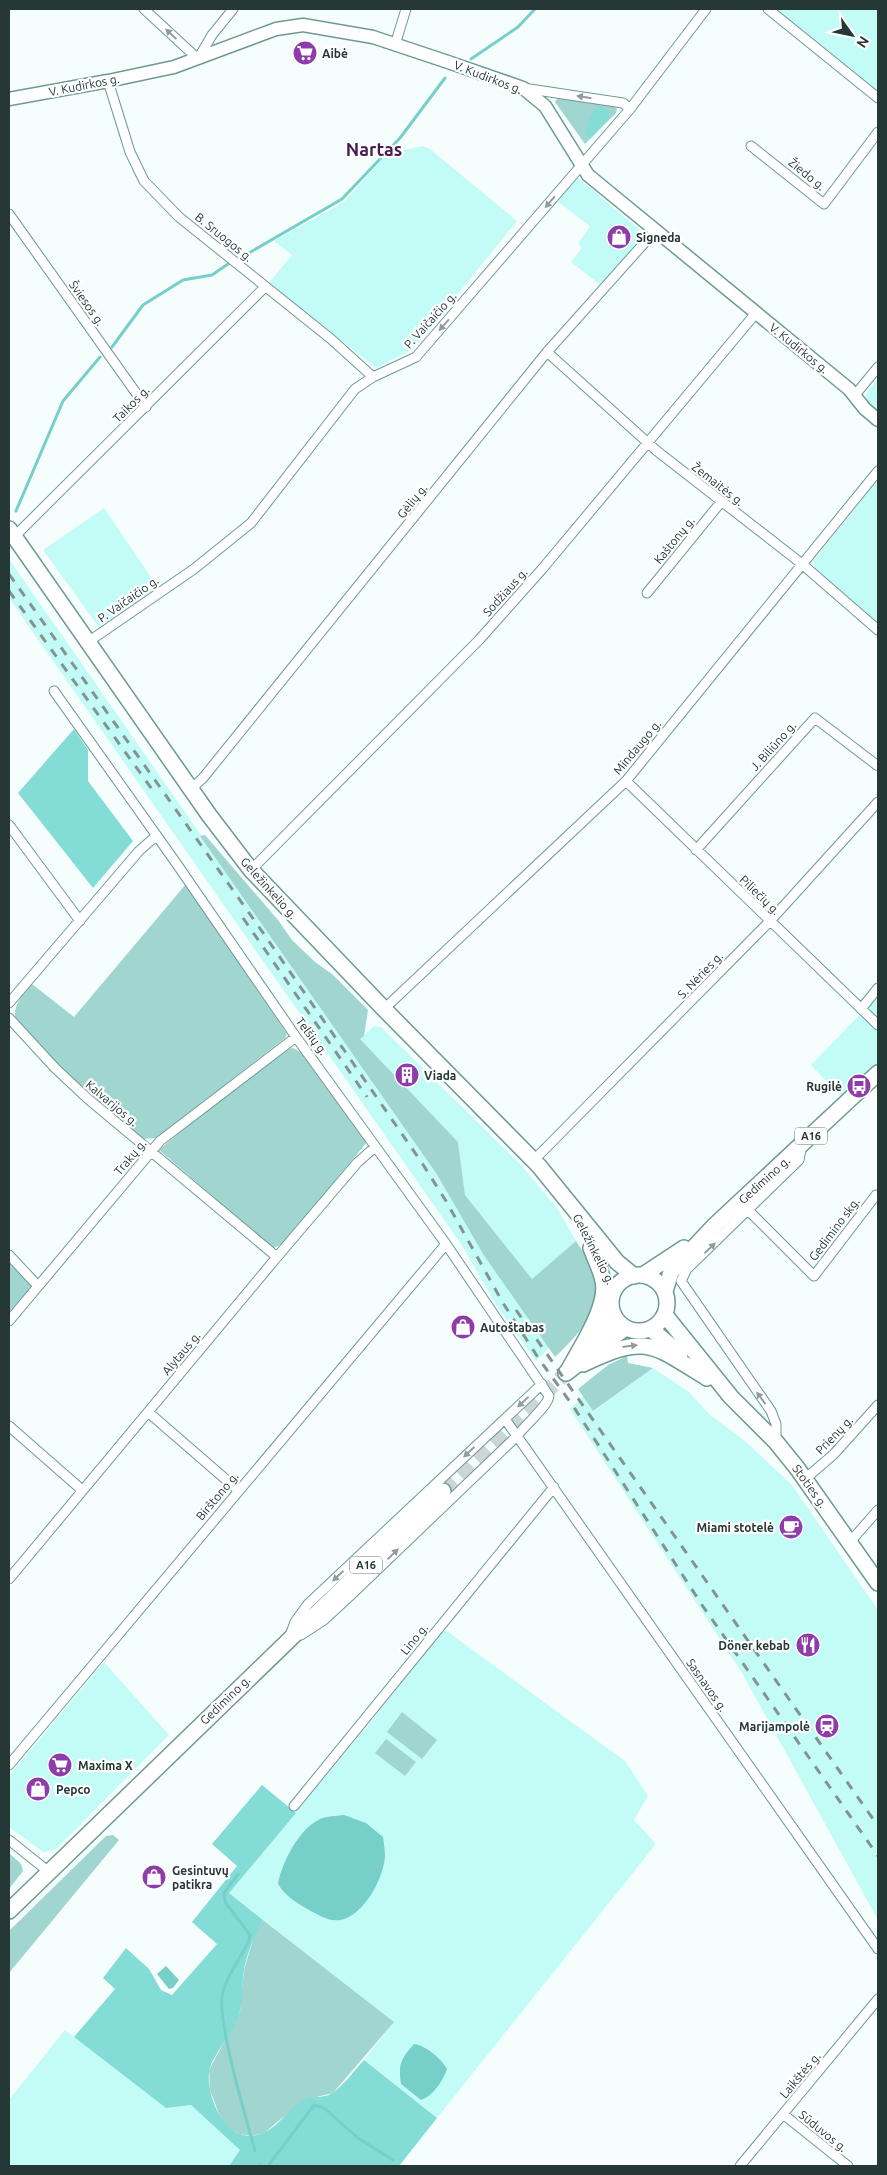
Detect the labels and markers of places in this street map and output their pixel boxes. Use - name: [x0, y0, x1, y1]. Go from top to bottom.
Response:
- supermarket icon: Aibė: [292, 40, 318, 66]
- place label: Aibė: [322, 47, 348, 60]
- shop icon: Signeda: [606, 224, 632, 250]
- place label: Signeda: [636, 231, 681, 244]
- building icon: Viada: [394, 1062, 420, 1088]
- place label: Viada: [424, 1069, 456, 1082]
- bus stop icon: Rugilė: [846, 1073, 872, 1099]
- place label: Rugilė: [806, 1080, 842, 1093]
- shop icon: Autoštabas: [450, 1314, 476, 1340]
- place label: Autoštabas: [480, 1321, 545, 1334]
- cafe icon: Miami stotelė: [778, 1514, 804, 1540]
- place label: Miami stotelė: [697, 1521, 774, 1534]
- restaurant icon: Döner kebab: [795, 1632, 821, 1658]
- place label: Döner kebab: [718, 1639, 790, 1652]
- station icon: Marijampolė: [814, 1713, 840, 1739]
- place label: Marijampolė: [739, 1720, 810, 1733]
- supermarket icon: Maxima X: [47, 1752, 73, 1778]
- place label: Maxima X: [78, 1759, 133, 1772]
- shop icon: Pepco: [25, 1776, 51, 1802]
- place label: Pepco: [56, 1783, 90, 1796]
- shop icon: Gesintuvų patikra: [141, 1864, 167, 1890]
- place label: Gesintuvų patikra: [172, 1864, 229, 1891]

